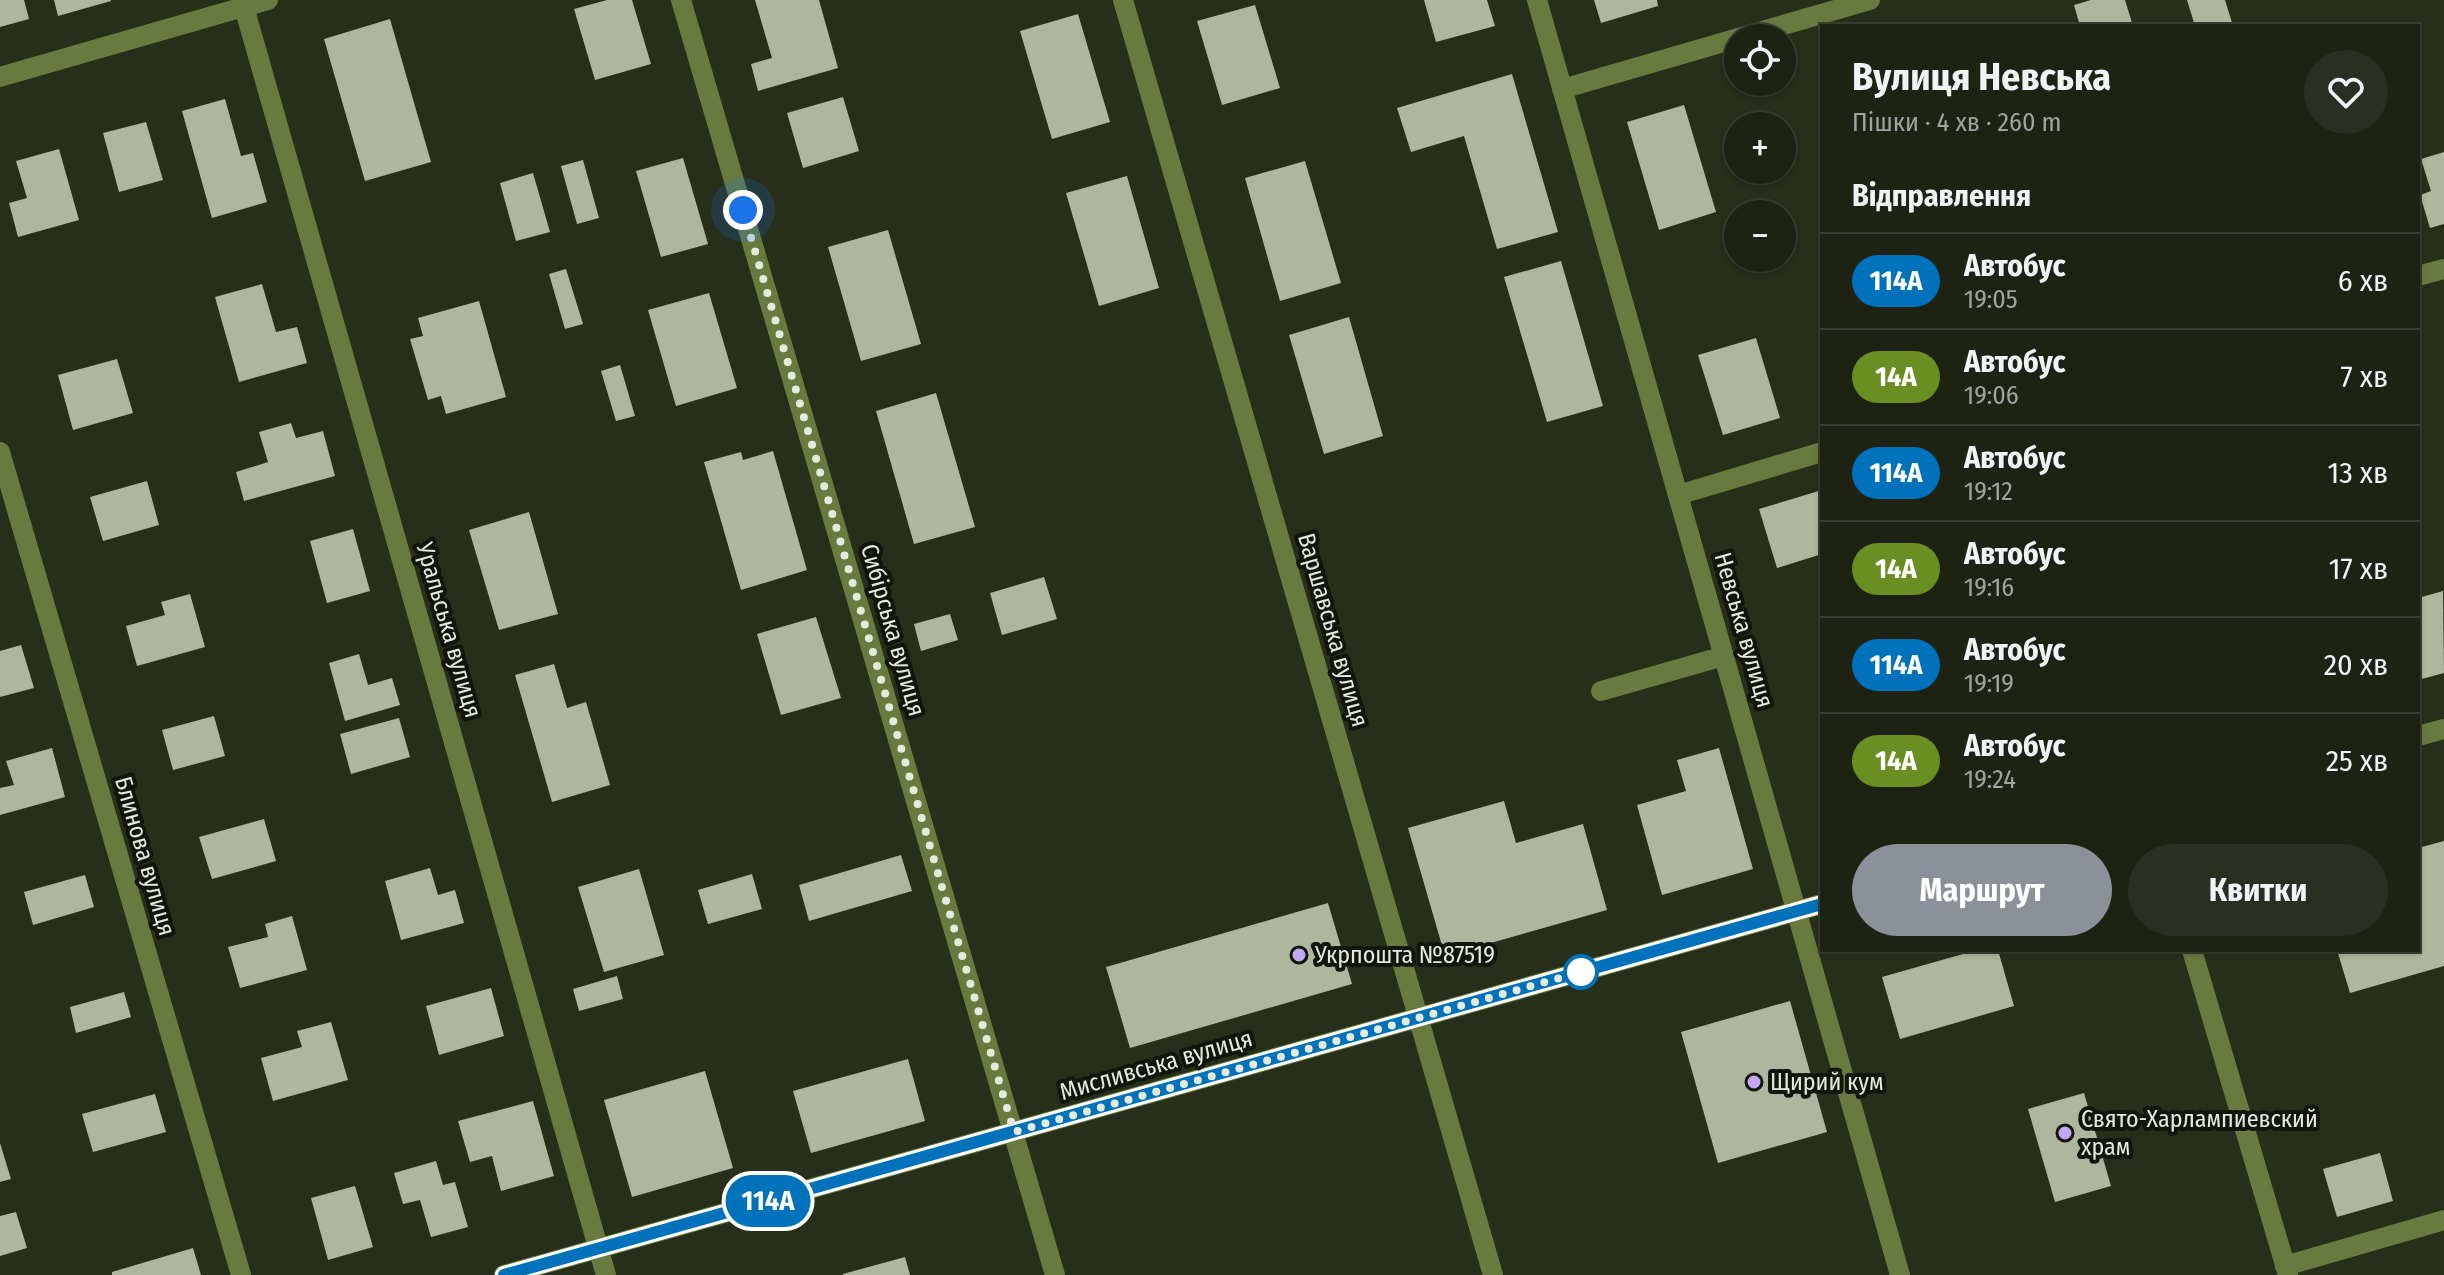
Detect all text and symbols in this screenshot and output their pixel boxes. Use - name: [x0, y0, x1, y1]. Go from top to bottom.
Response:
- map controls: [1724, 24, 1796, 272]
- button: locate: [1724, 24, 1796, 96]
- button: heart: [2304, 50, 2388, 134]
- text: Вулиця Невська: [1852, 54, 2111, 100]
- text: Пішки · 4 хв · 260 m: [1852, 107, 2062, 138]
- button: +: [1724, 112, 1796, 184]
- text: Відправлення: [1852, 178, 2031, 214]
- your location: [723, 190, 763, 230]
- button: −: [1724, 200, 1796, 272]
- text: Автобус: [1964, 248, 2066, 284]
- text: 6 хв: [2338, 263, 2388, 299]
- text: 114А: [1870, 264, 1922, 297]
- text: 19:05: [1964, 284, 2018, 315]
- text: Автобус: [1964, 344, 2066, 380]
- text: 7 хв: [2341, 359, 2388, 395]
- text: 14А: [1875, 360, 1917, 393]
- text: 19:06: [1964, 380, 2019, 411]
- text: Автобус: [1964, 440, 2066, 476]
- text: 13 хв: [2327, 455, 2388, 491]
- text: 114А: [1870, 456, 1922, 489]
- text: 19:12: [1964, 476, 2013, 507]
- street label: Варшавська вулиця: [1292, 530, 1374, 730]
- text: Автобус: [1964, 536, 2066, 572]
- street label: Уральська вулиця: [410, 538, 487, 721]
- street label: Сибірська вулиця: [855, 541, 931, 719]
- street label: Невська вулиця: [1708, 549, 1780, 711]
- text: 17 хв: [2329, 551, 2388, 587]
- text: 14А: [1875, 552, 1917, 585]
- text: 19:16: [1964, 572, 2014, 603]
- text: Автобус: [1964, 632, 2066, 668]
- text: 20 хв: [2324, 647, 2388, 683]
- text: 114А: [1870, 648, 1922, 681]
- text: 19:19: [1964, 668, 2014, 699]
- text: Автобус: [1964, 728, 2066, 764]
- text: 25 хв: [2326, 743, 2388, 779]
- text: 14А: [1875, 744, 1917, 777]
- text: 19:24: [1964, 764, 2016, 795]
- street label: Блинова вулиця: [109, 773, 181, 939]
- button: Маршрут: [1852, 844, 2112, 936]
- button: Квитки: [2128, 844, 2388, 936]
- place label: Укрпошта №87519: [1314, 941, 1495, 969]
- marker: Укрпошта №87519: [1290, 946, 1308, 964]
- unlabelled marker: [1564, 955, 1598, 989]
- street label: Мисливська вулиця: [1056, 1024, 1256, 1106]
- place label: Щирий кум: [1770, 1068, 1883, 1096]
- marker: Щирий кум: [1745, 1073, 1763, 1091]
- place label: Свято-Харлампиевский храм: [2081, 1105, 2318, 1161]
- marker: Свято-Харлампиевский храм: [2056, 1124, 2074, 1142]
- line badge: 114А: [712, 1175, 824, 1227]
- text: 114А: [742, 1184, 794, 1217]

